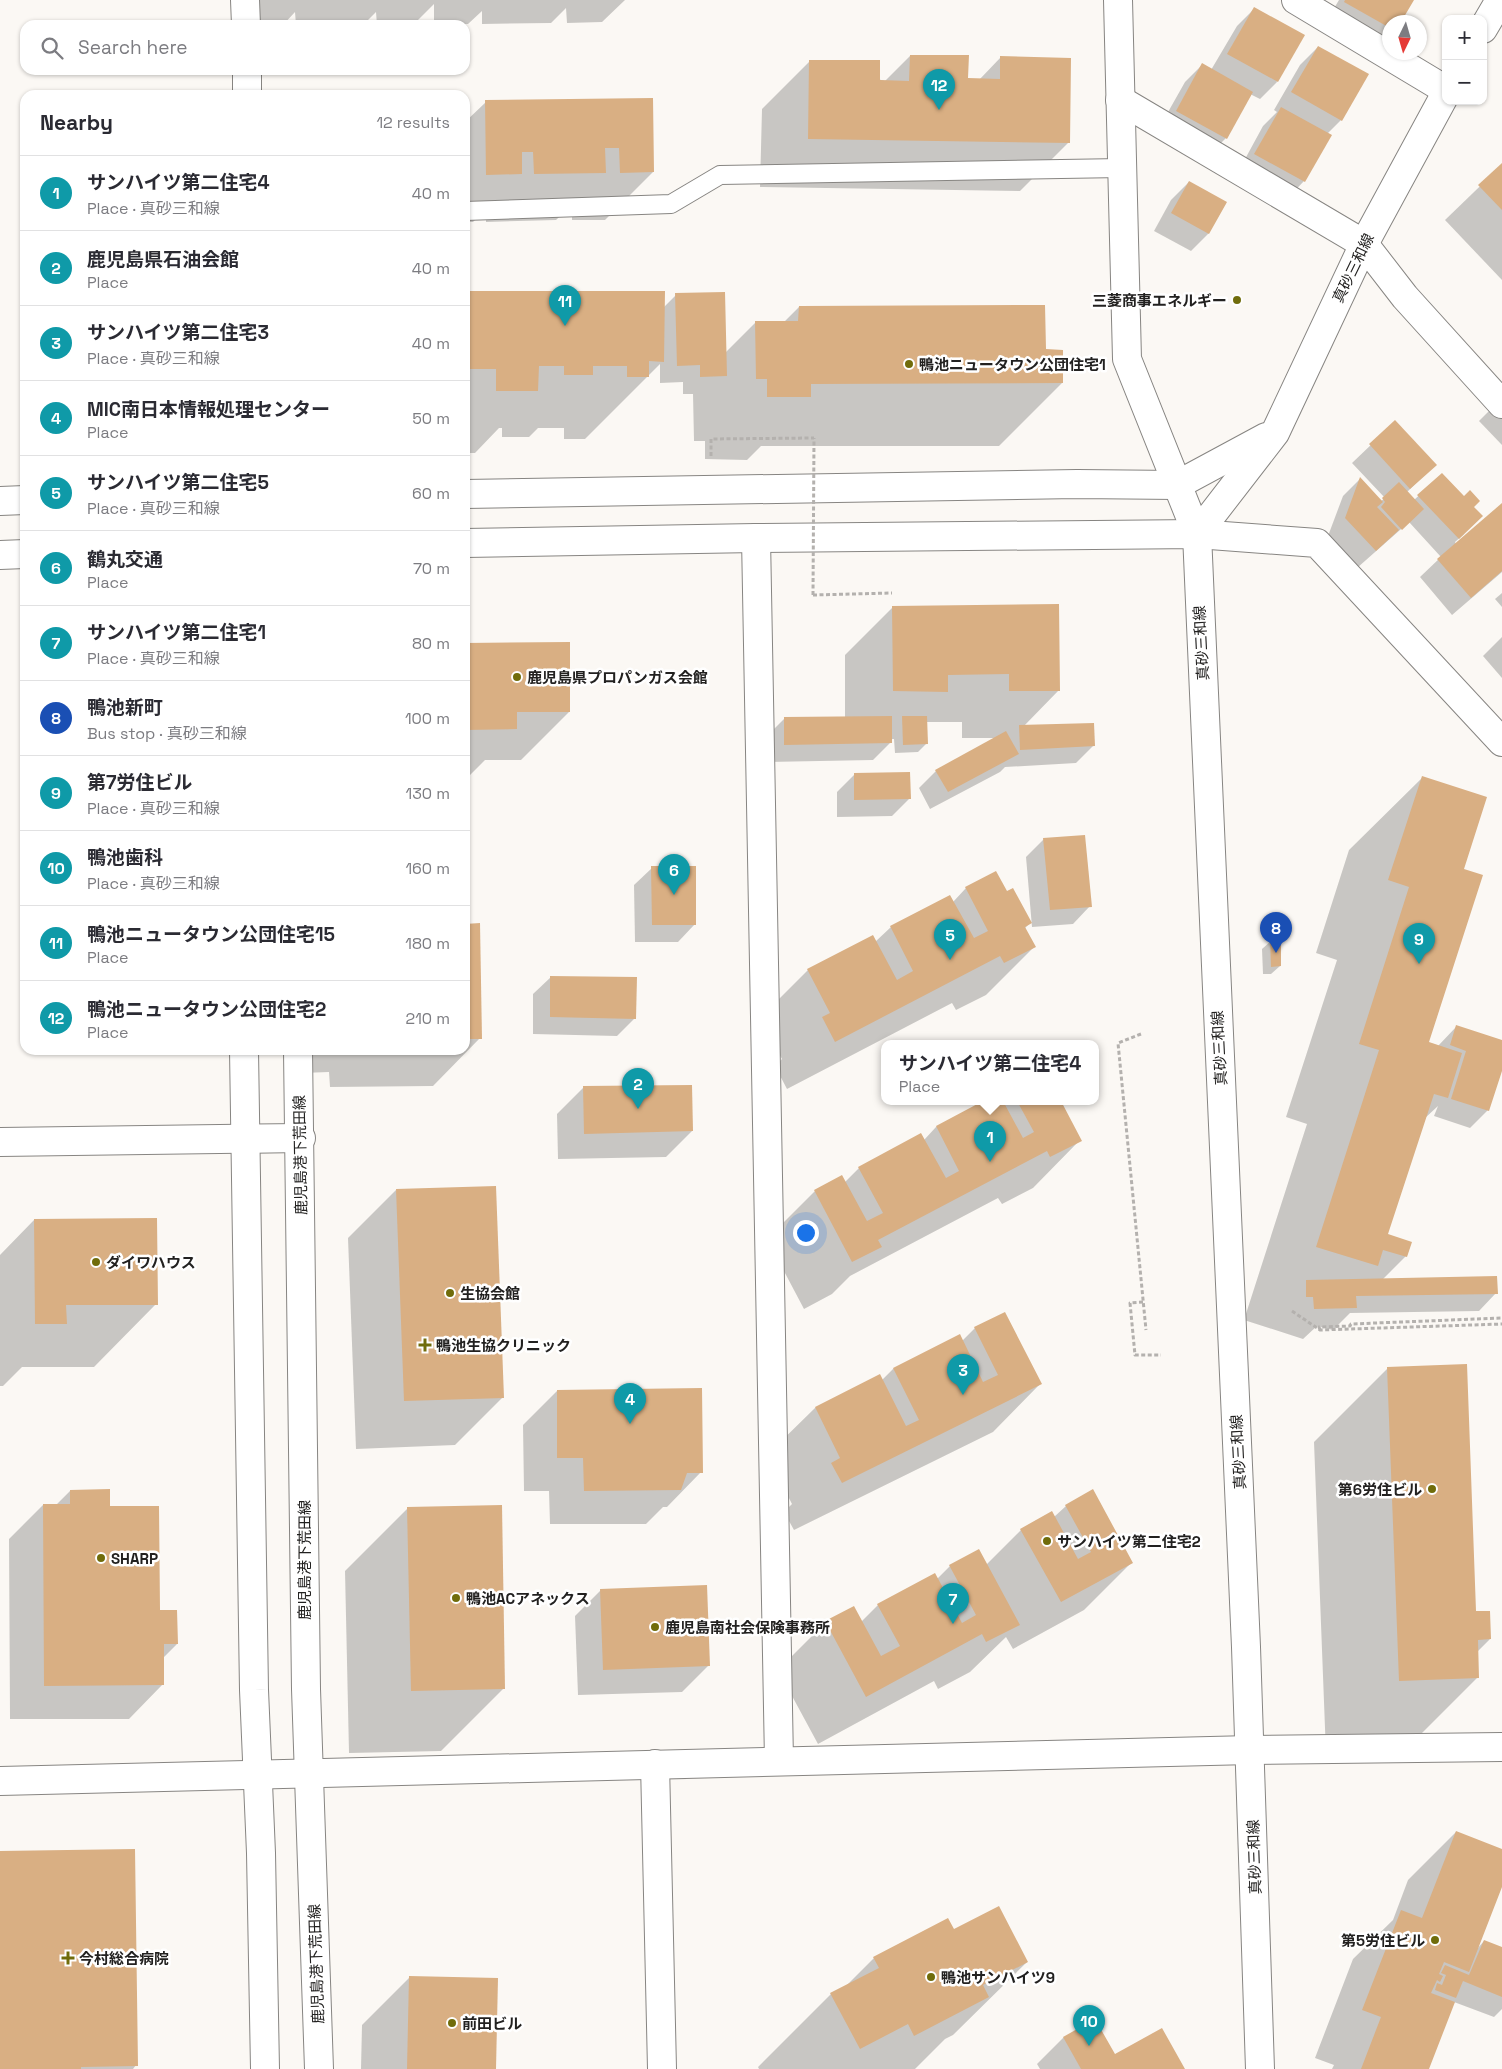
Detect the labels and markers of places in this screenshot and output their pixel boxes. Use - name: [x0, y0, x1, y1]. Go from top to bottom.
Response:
- pin: 12: [923, 69, 955, 110]
- pin: 11: [549, 285, 581, 326]
- place label: 三菱商事エネルギー: [1092, 291, 1227, 310]
- marker: 三菱商事エネルギー: [1231, 294, 1243, 306]
- place label: 鴨池ニュータウン公団住宅1: [919, 355, 1106, 374]
- marker: 鴨池ニュータウン公団住宅1: [903, 358, 915, 370]
- place label: 鹿児島県プロパンガス会館: [527, 668, 708, 687]
- marker: 鹿児島県プロパンガス会館: [511, 671, 523, 683]
- pin: 6: [658, 854, 690, 895]
- pin: 8: [1260, 912, 1292, 953]
- pin: 5: [934, 919, 966, 960]
- pin: 9: [1403, 923, 1435, 964]
- pin: 2: [622, 1068, 654, 1109]
- pin: 1: [974, 1121, 1006, 1162]
- place label: ダイワハウス: [106, 1253, 196, 1272]
- marker: ダイワハウス: [90, 1256, 102, 1268]
- place label: 生協会館: [460, 1284, 520, 1303]
- marker: 生協会館: [444, 1287, 456, 1299]
- place label: 鴨池生協クリニック: [436, 1336, 571, 1355]
- marker: 鴨池生協クリニック: [418, 1338, 432, 1352]
- pin: 3: [947, 1354, 979, 1395]
- pin: 4: [614, 1383, 646, 1424]
- place label: 第6労住ビル: [1338, 1480, 1422, 1499]
- marker: 第6労住ビル: [1426, 1483, 1438, 1495]
- place label: サンハイツ第二住宅2: [1057, 1532, 1201, 1551]
- marker: サンハイツ第二住宅2: [1041, 1535, 1053, 1547]
- place label: SHARP: [111, 1549, 158, 1568]
- marker: SHARP: [95, 1552, 107, 1564]
- pin: 7: [937, 1583, 969, 1624]
- place label: 鴨池ACアネックス: [466, 1589, 590, 1608]
- marker: 鴨池ACアネックス: [450, 1592, 462, 1604]
- place label: 鹿児島南社会保険事務所: [665, 1618, 830, 1637]
- marker: 鹿児島南社会保険事務所: [649, 1621, 661, 1633]
- place label: 第5労住ビル: [1341, 1931, 1425, 1950]
- marker: 第5労住ビル: [1429, 1934, 1441, 1946]
- place label: 今村総合病院: [79, 1949, 169, 1968]
- marker: 今村総合病院: [61, 1951, 75, 1965]
- place label: 鴨池サンハイツ9: [941, 1968, 1055, 1987]
- marker: 鴨池サンハイツ9: [925, 1971, 937, 1983]
- pin: 10: [1073, 2005, 1105, 2046]
- place label: 前田ビル: [462, 2014, 522, 2033]
- marker: 前田ビル: [446, 2017, 458, 2029]

